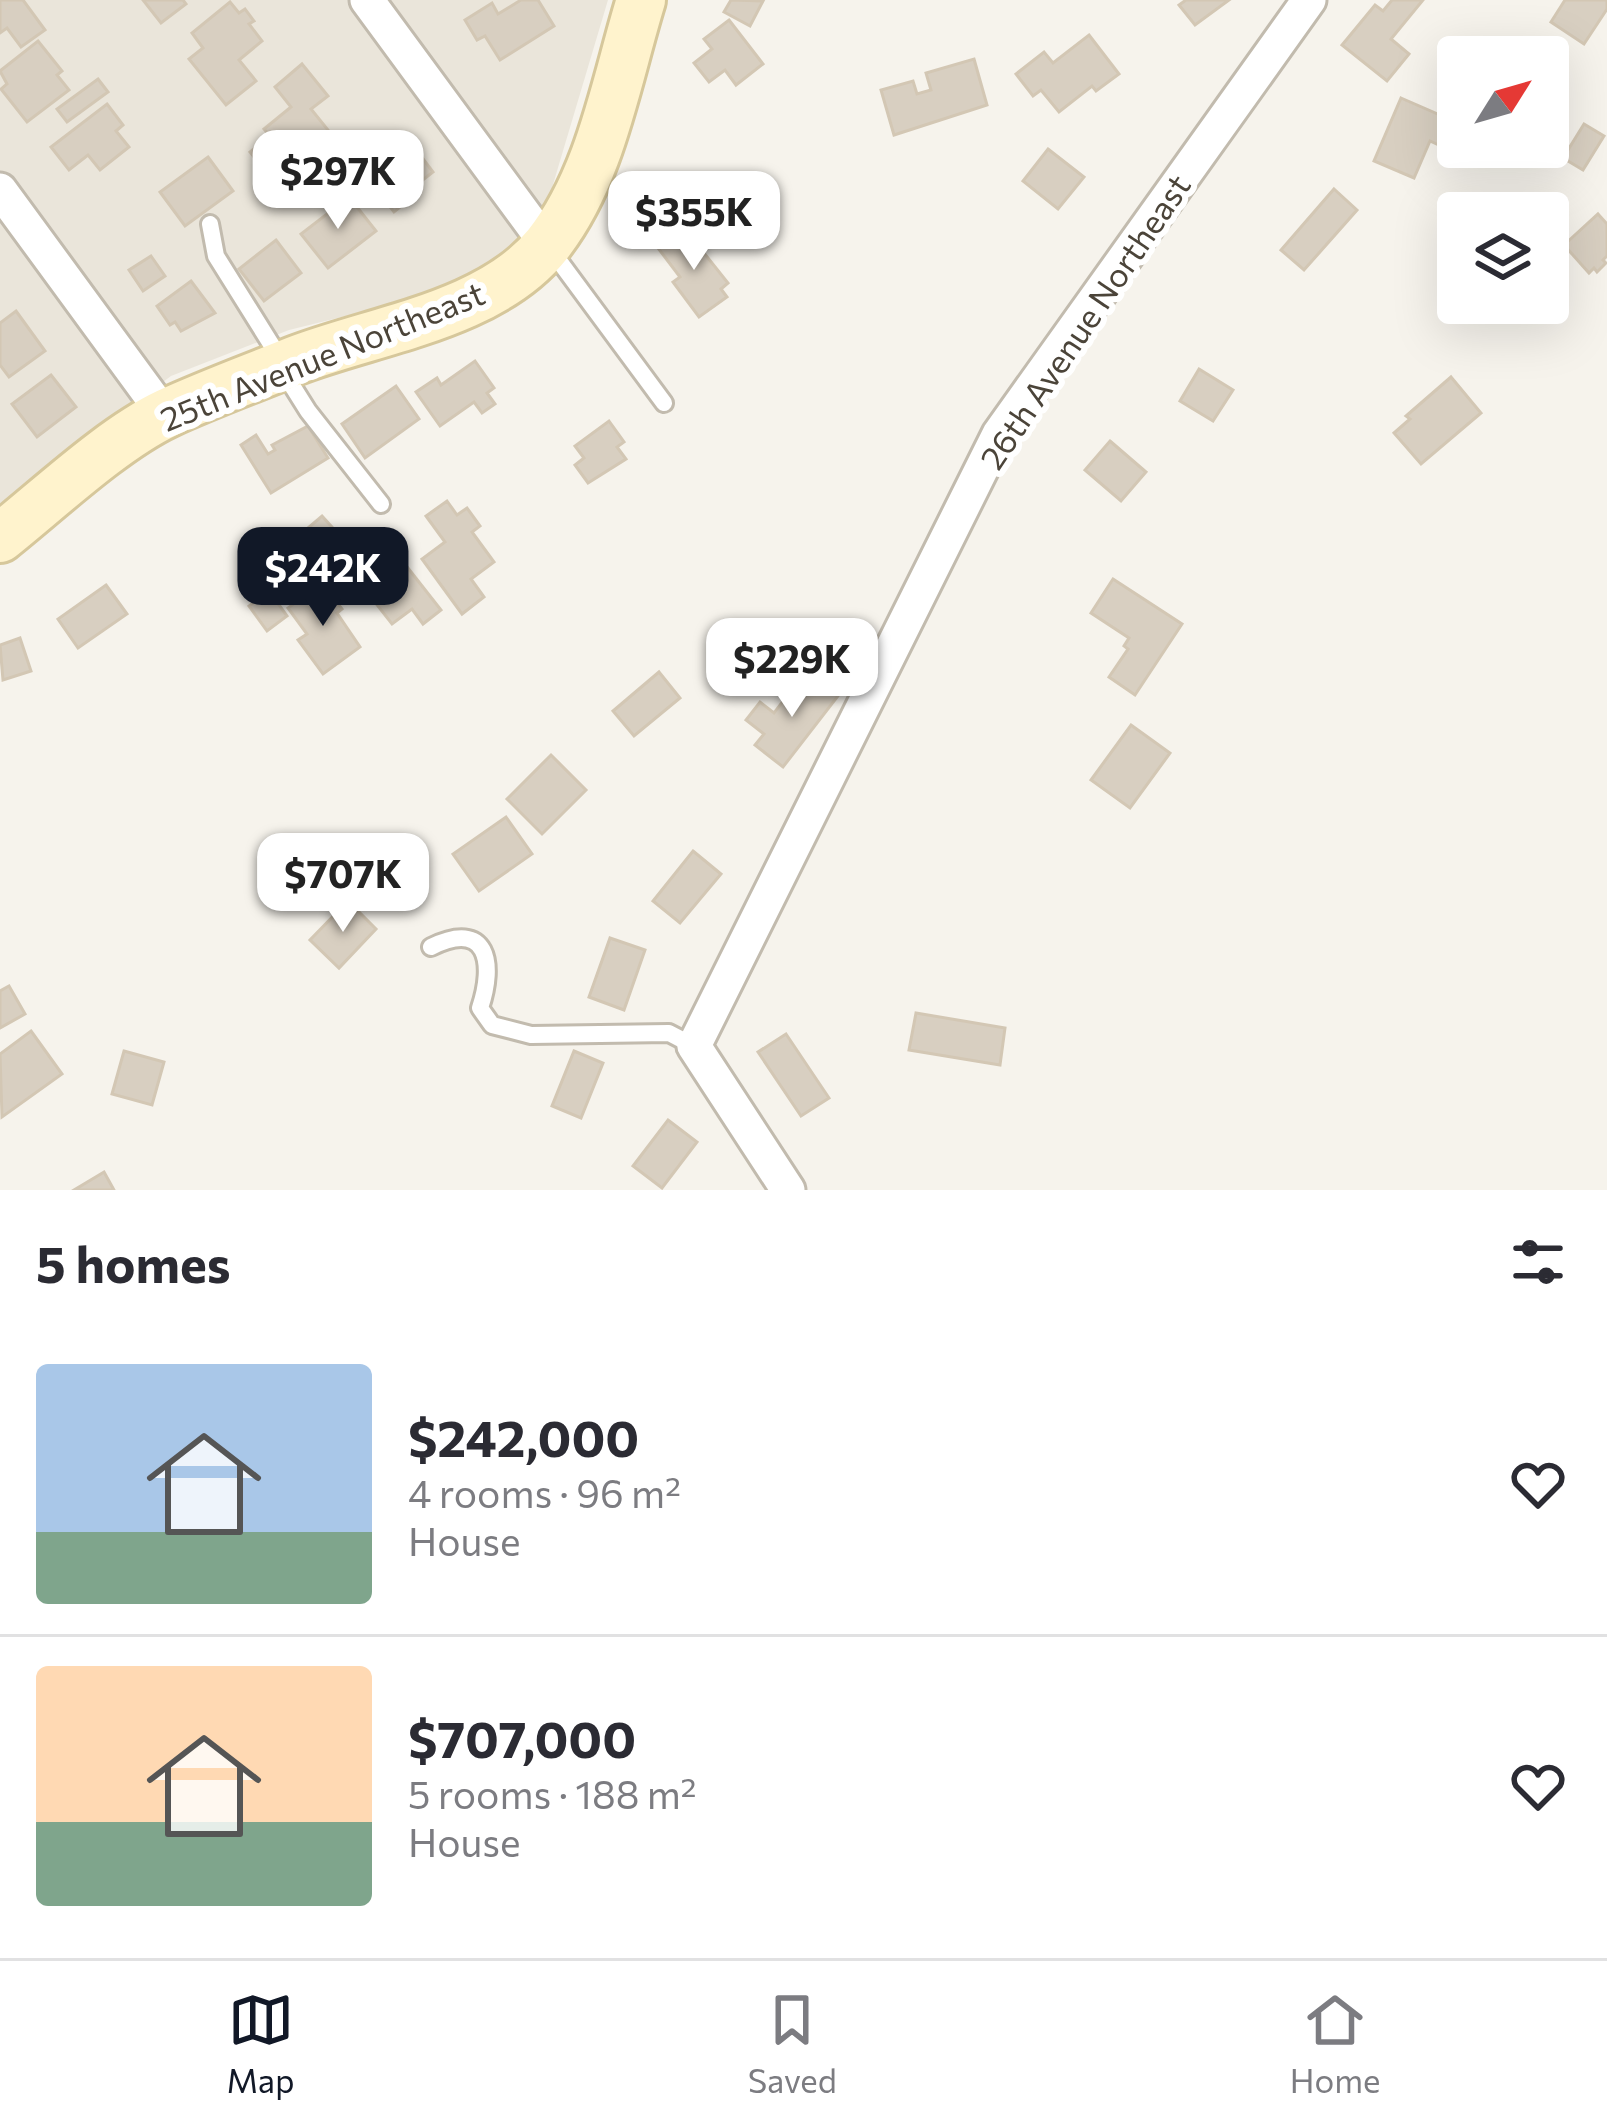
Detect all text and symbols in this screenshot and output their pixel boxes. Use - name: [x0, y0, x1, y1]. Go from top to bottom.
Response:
- north arrow: [1437, 36, 1569, 168]
- map controls: [1437, 36, 1569, 324]
- pin: $297K: [254, 130, 422, 232]
- text: $297K: [280, 145, 396, 193]
- street label: 26th Avenue Northeast: [970, 166, 1198, 476]
- pin: $355K: [610, 171, 778, 273]
- text: $355K: [635, 186, 753, 234]
- button: layers: [1437, 192, 1569, 324]
- street label: 25th Avenue Northeast: [154, 271, 490, 439]
- pin: $242K: [239, 527, 407, 629]
- text: $242K: [264, 542, 382, 590]
- pin: $229K: [708, 618, 876, 720]
- text: $229K: [733, 633, 851, 681]
- pin: $707K: [259, 833, 427, 935]
- text: $707K: [284, 848, 402, 896]
- icon: filters: [1505, 1229, 1571, 1295]
- text: 5 homes: [36, 1231, 231, 1294]
- text: $242,000: [408, 1405, 639, 1468]
- icon: home: [132, 1412, 276, 1556]
- icon: heart: [1505, 1451, 1571, 1517]
- text: 4 rooms · 96 m²: [408, 1468, 681, 1516]
- text: House: [408, 1516, 521, 1564]
- text: $707,000: [408, 1706, 636, 1769]
- icon: home: [132, 1714, 276, 1858]
- icon: heart: [1505, 1753, 1571, 1819]
- text: 5 rooms · 188 m²: [408, 1769, 697, 1817]
- text: House: [408, 1817, 521, 1865]
- tab: Map: [227, 1987, 295, 2100]
- tab: Saved: [748, 1987, 837, 2100]
- tab: Home: [1290, 1987, 1380, 2100]

